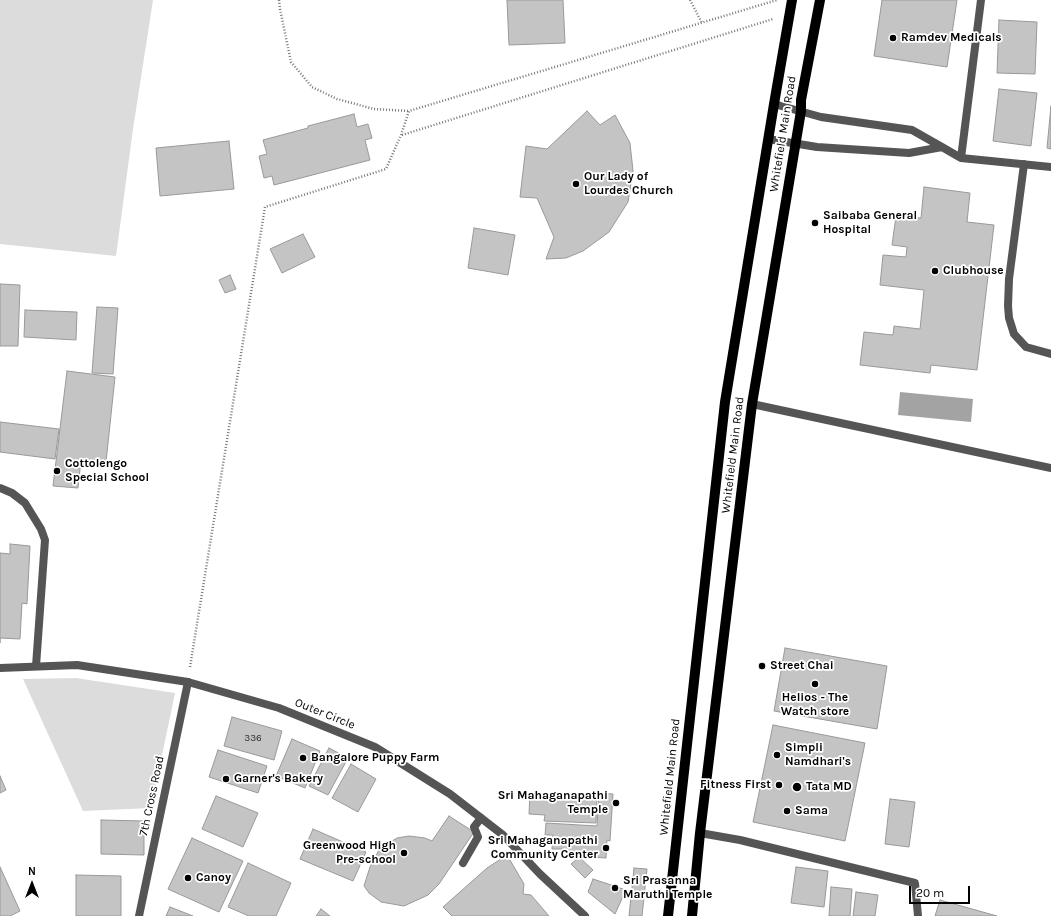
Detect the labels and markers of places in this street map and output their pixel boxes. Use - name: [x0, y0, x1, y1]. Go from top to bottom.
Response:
- place label: Ramdev Medicals: [901, 31, 1002, 45]
- marker: Ramdev Medicals: [888, 33, 898, 43]
- place label: Our Lady of Lourdes Church: [584, 170, 673, 198]
- marker: Our Lady of Lourdes Church: [571, 179, 581, 189]
- place label: Saibaba General Hospital: [823, 209, 917, 237]
- marker: Saibaba General Hospital: [810, 218, 820, 228]
- place label: Clubhouse: [943, 264, 1004, 278]
- marker: Clubhouse: [930, 266, 940, 276]
- place label: Cottolengo Special School: [65, 457, 149, 485]
- marker: Cottolengo Special School: [52, 466, 62, 476]
- place label: Street Chai: [770, 659, 834, 673]
- marker: Street Chai: [757, 661, 767, 671]
- marker: Helios - The Watch store: [810, 679, 820, 689]
- place label: Helios - The Watch store: [781, 691, 849, 719]
- place label: Simpli Namdhari's: [785, 741, 851, 769]
- marker: Simpli Namdhari's: [772, 750, 782, 760]
- place label: Bangalore Puppy Farm: [311, 751, 439, 765]
- marker: Bangalore Puppy Farm: [298, 753, 308, 763]
- place label: Garner's Bakery: [234, 772, 323, 786]
- marker: Garner's Bakery: [221, 774, 231, 784]
- place label: Fitness First: [700, 778, 771, 792]
- marker: Fitness First: [774, 780, 784, 790]
- place label: Tata MD: [806, 780, 852, 794]
- marker: Tata MD: [791, 781, 803, 793]
- place label: Sri Mahaganapathi Temple: [498, 789, 608, 817]
- marker: Sri Mahaganapathi Temple: [611, 798, 621, 808]
- place label: Sama: [795, 804, 828, 818]
- marker: Sama: [782, 806, 792, 816]
- place label: Sri Mahaganapathi Community Center: [488, 834, 598, 862]
- place label: Greenwood High Pre-school: [303, 839, 396, 867]
- marker: Sri Mahaganapathi Community Center: [601, 843, 611, 853]
- marker: Greenwood High Pre-school: [399, 848, 409, 858]
- place label: Canoy: [196, 871, 231, 885]
- marker: Canoy: [183, 873, 193, 883]
- place label: Sri Prasanna Maruthi Temple: [623, 874, 712, 902]
- marker: Sri Prasanna Maruthi Temple: [610, 883, 620, 893]

